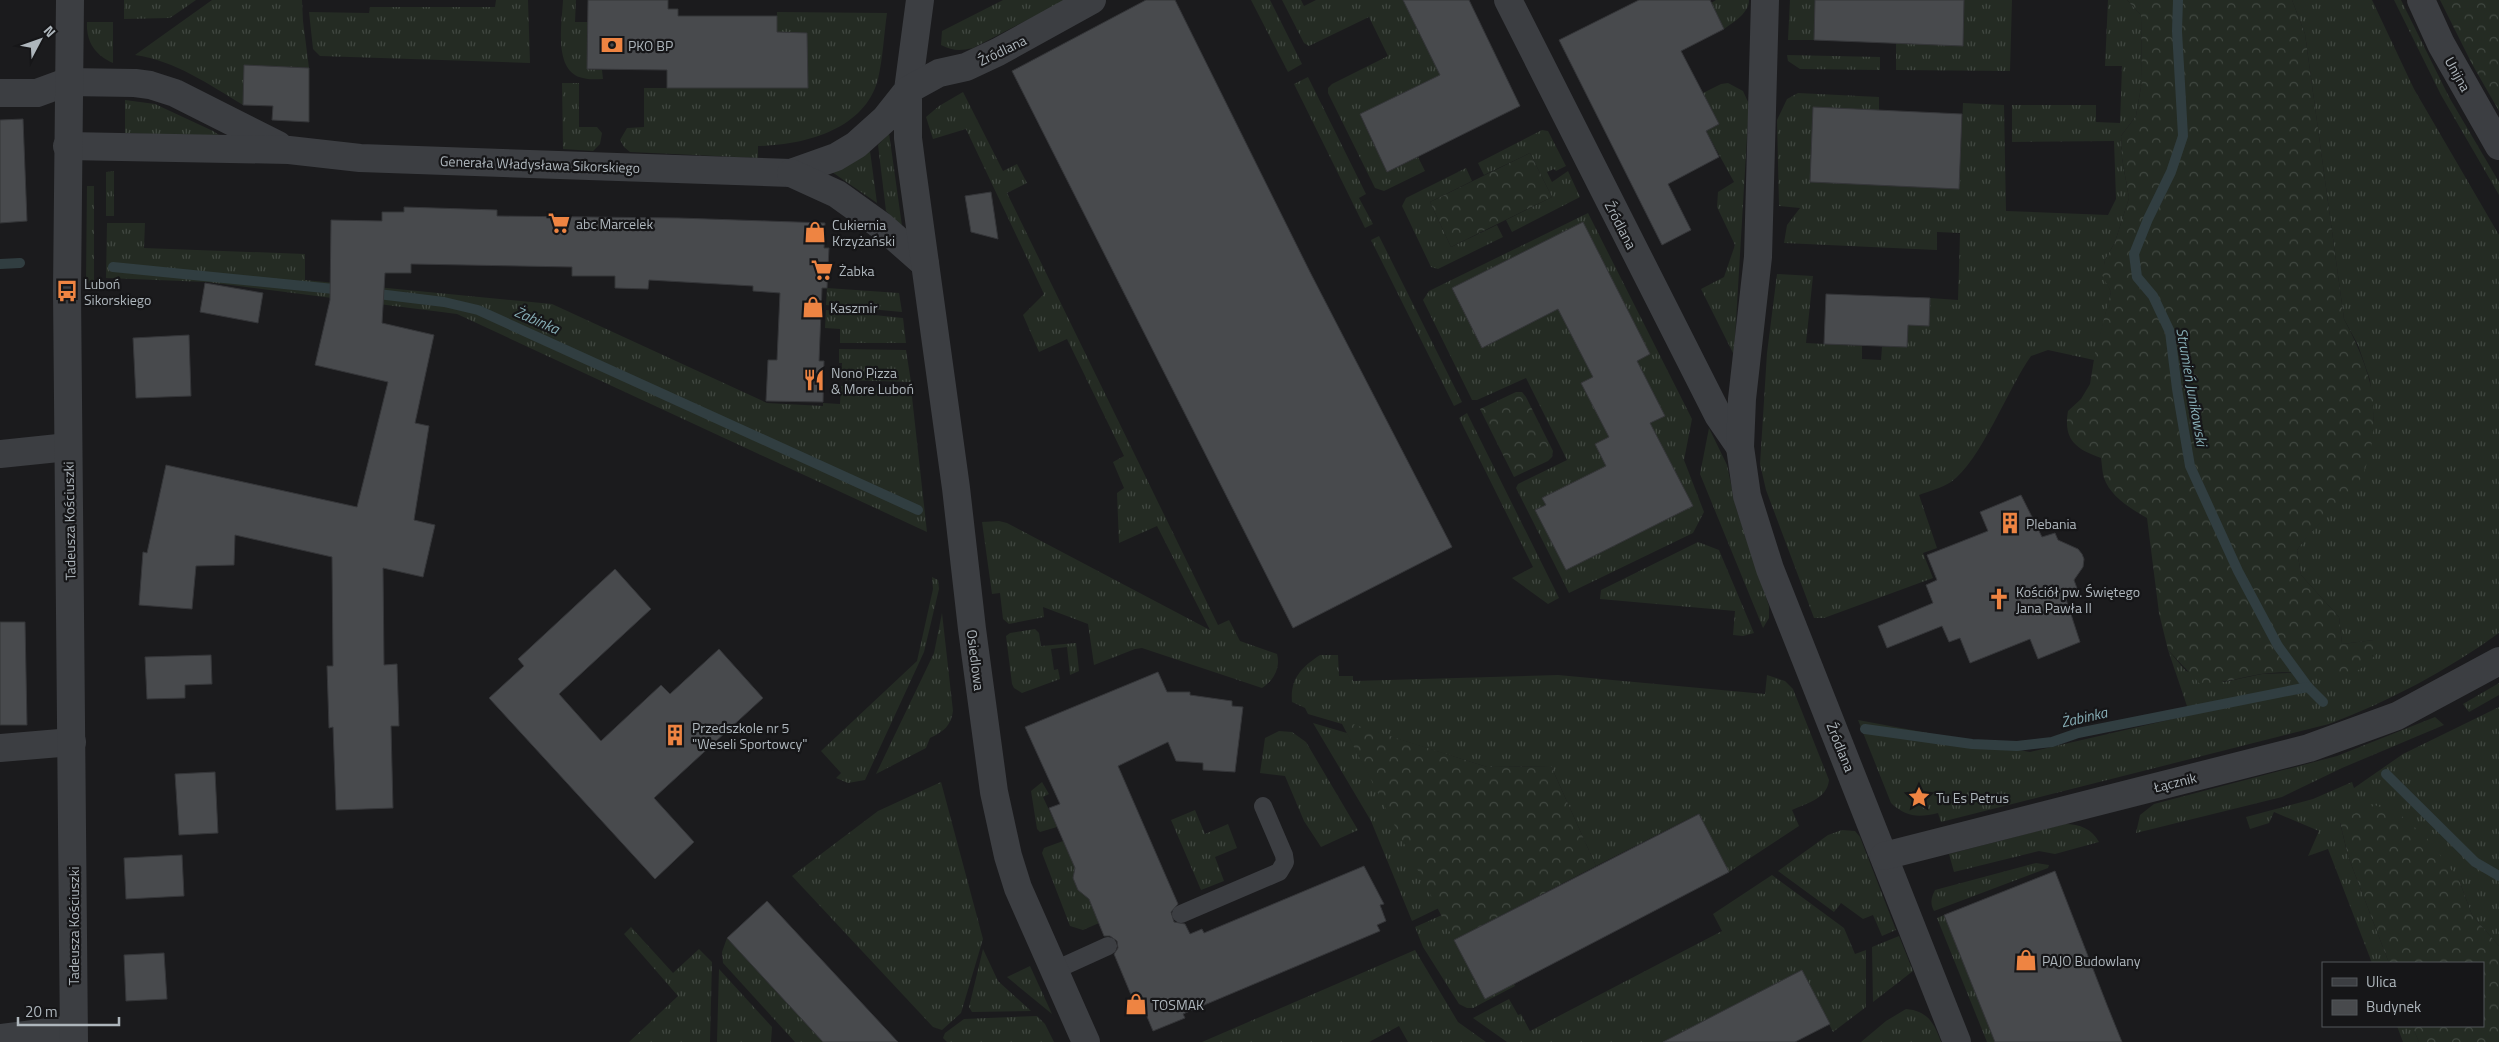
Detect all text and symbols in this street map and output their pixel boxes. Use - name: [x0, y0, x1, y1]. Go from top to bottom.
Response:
- north arrow: [15, 15, 65, 65]
- text: N: [39, 21, 61, 42]
- street label: Źródlana: [974, 29, 1030, 71]
- bank icon: PKO BP: [599, 32, 625, 58]
- place label: PKO BP: [628, 35, 673, 56]
- street label: Unijna: [2440, 53, 2476, 95]
- street label: Generała Władysława Sikorskiego: [440, 150, 640, 178]
- street label: Źródlana: [1600, 197, 1642, 253]
- supermarket icon: abc Marcelek: [546, 210, 572, 236]
- place label: abc Marcelek: [576, 213, 653, 234]
- place label: Cukiernia Krzyżański: [832, 214, 895, 251]
- shop icon: Cukiernia Krzyżański: [802, 219, 828, 245]
- supermarket icon: Żabka: [809, 257, 835, 283]
- place label: Żabka: [839, 260, 875, 281]
- place label: Luboń Sikorskiego: [84, 273, 151, 310]
- bus stop icon: Luboń Sikorskiego: [54, 278, 80, 304]
- shop icon: Kaszmir: [800, 294, 826, 320]
- place label: Kaszmir: [830, 297, 878, 318]
- water label: Żabinka: [511, 300, 564, 341]
- water label: Strumień Junikowski: [2170, 326, 2214, 450]
- place label: Nono Pizza & More Luboń: [831, 362, 914, 399]
- restaurant icon: Nono Pizza & More Luboń: [801, 367, 827, 393]
- street label: Tadeusza Kościuszki: [57, 461, 81, 581]
- building icon: Plebania: [1997, 510, 2023, 536]
- place label: Plebania: [2026, 513, 2077, 534]
- place label: Kościół pw. Świętego Jana Pawła II: [2016, 581, 2140, 618]
- church icon: Kościół pw. Świętego Jana Pawła II: [1986, 586, 2012, 612]
- street label: Osiedlowa: [962, 628, 990, 692]
- water label: Żabinka: [2059, 700, 2111, 733]
- place label: Przedszkole nr 5 "Weseli Sportowcy": [692, 717, 808, 754]
- street label: Źródlana: [1822, 719, 1860, 775]
- building icon: Przedszkole nr 5 "Weseli Sportowcy": [662, 722, 688, 748]
- street label: Łącznik: [2150, 766, 2199, 798]
- place icon: Tu Es Petrus: [1906, 784, 1932, 810]
- place label: Tu Es Petrus: [1936, 787, 2009, 808]
- street label: Tadeusza Kościuszki: [63, 867, 84, 985]
- shop icon: PAJO Budowlany: [2013, 947, 2039, 973]
- place label: PAJO Budowlany: [2042, 950, 2141, 971]
- legend: [2322, 962, 2484, 1027]
- text: Ulica: [2366, 970, 2397, 993]
- shop icon: TOSMAK: [1123, 991, 1149, 1017]
- scale bar: [18, 994, 119, 1026]
- place label: TOSMAK: [1152, 994, 1204, 1015]
- text: Budynek: [2366, 995, 2421, 1018]
- text: 20 m: [25, 1000, 58, 1023]

